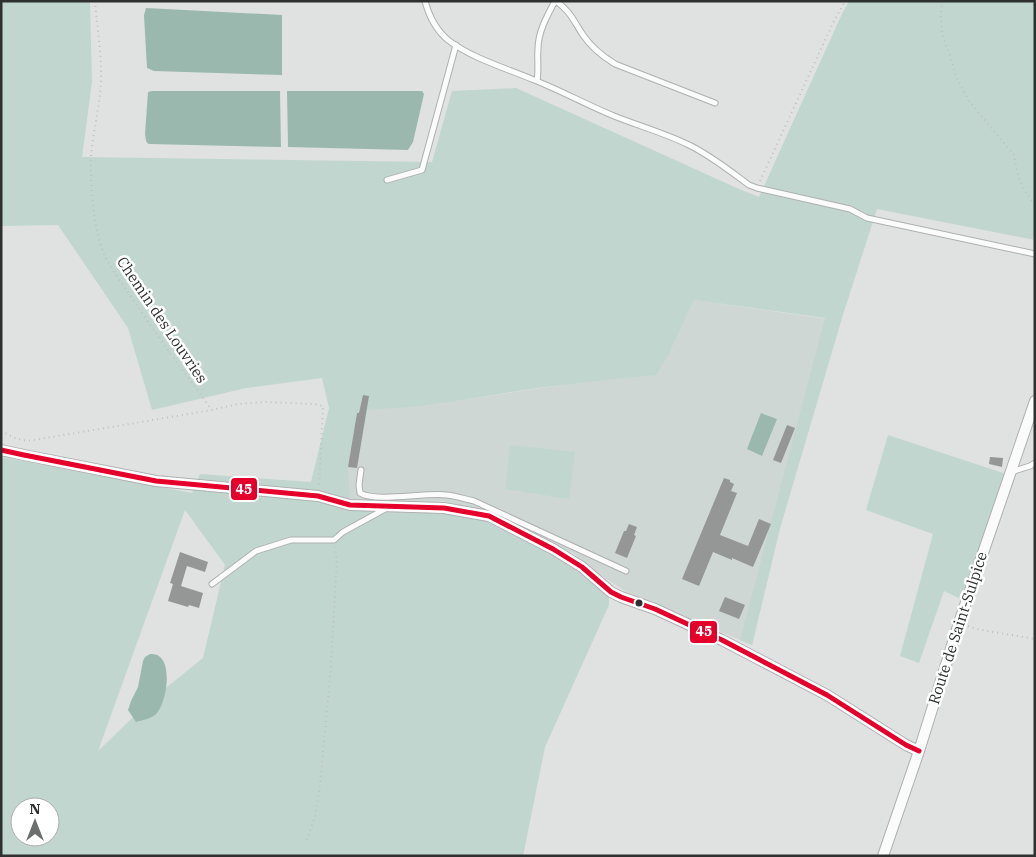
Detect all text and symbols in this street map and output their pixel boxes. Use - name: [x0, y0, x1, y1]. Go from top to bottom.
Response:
- street label: Chemin des Louvries: [113, 253, 212, 387]
- line badge: 45: [230, 477, 258, 501]
- text: 45: [236, 480, 252, 498]
- street label: Route de Saint-Sulpice: [924, 549, 991, 706]
- unlabelled marker: [634, 598, 644, 608]
- line badge: 45: [689, 620, 718, 644]
- text: 45: [696, 622, 712, 640]
- north arrow: [10, 797, 60, 847]
- text: N: [29, 800, 41, 818]

